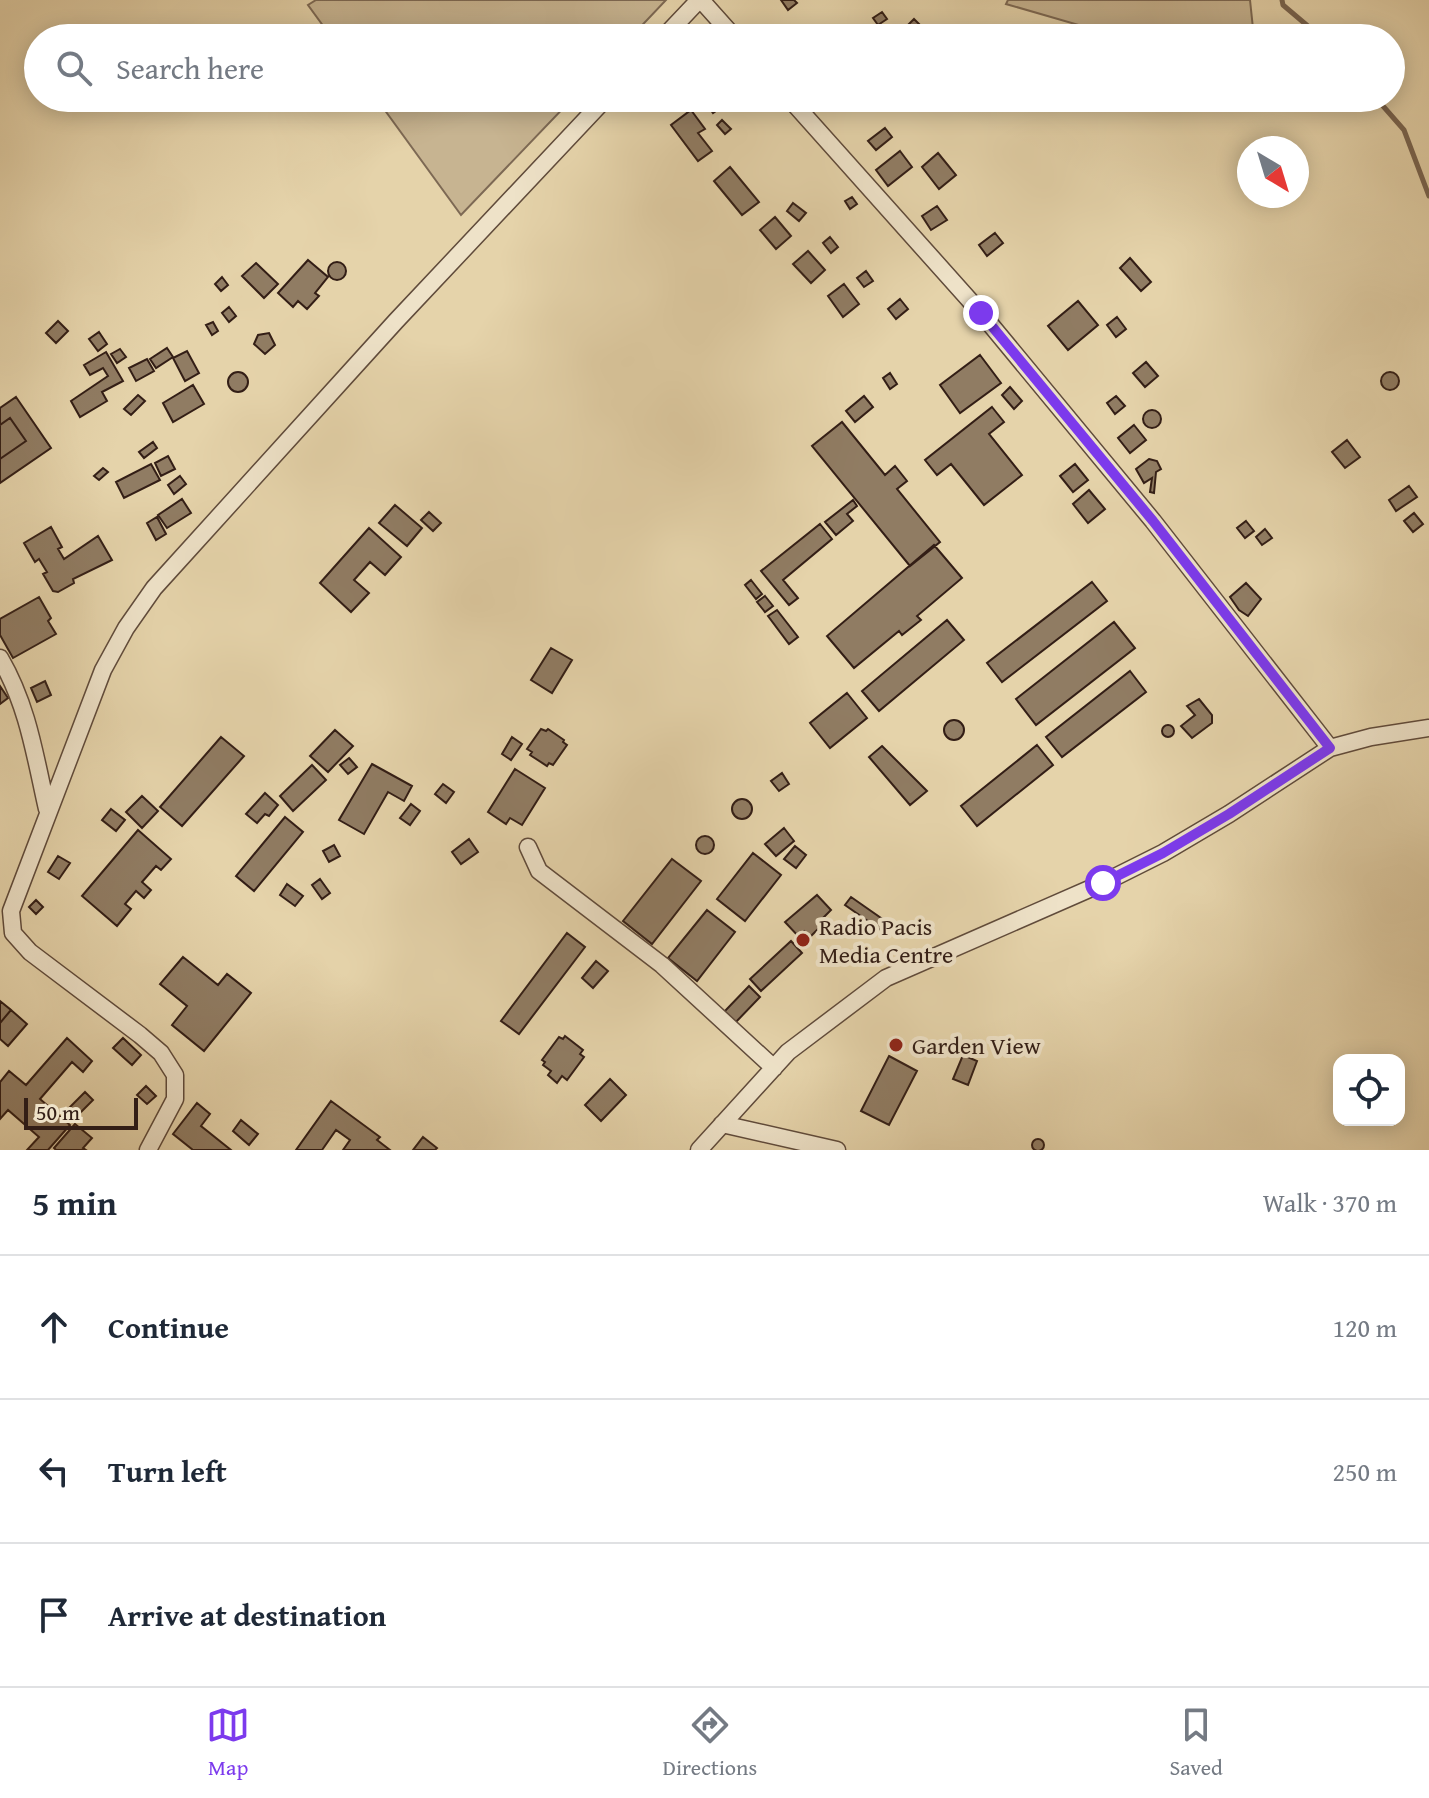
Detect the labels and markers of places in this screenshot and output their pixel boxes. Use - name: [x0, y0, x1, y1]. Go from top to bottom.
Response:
- place label: Radio Pacis Media Centre: [819, 909, 953, 972]
- marker: Radio Pacis Media Centre: [794, 931, 812, 949]
- place label: Garden View: [912, 1028, 1041, 1063]
- marker: Garden View: [887, 1036, 905, 1054]

